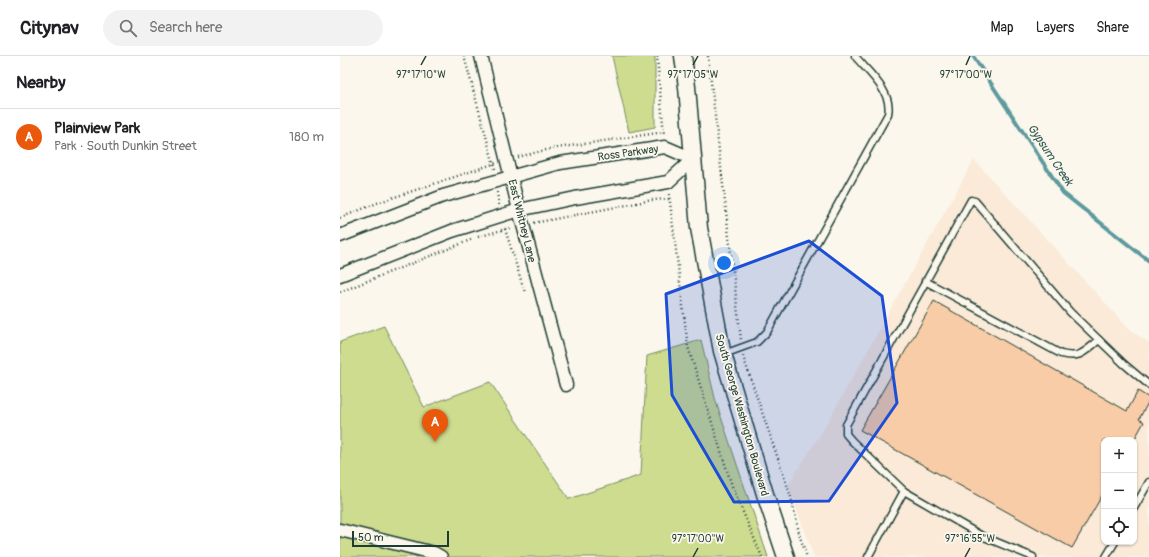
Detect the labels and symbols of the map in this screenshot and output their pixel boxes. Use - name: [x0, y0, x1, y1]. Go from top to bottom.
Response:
- text: 97°17'10"W: [396, 69, 446, 81]
- text: 97°17'05"W: [668, 69, 719, 81]
- text: 97°17'00"W: [940, 69, 993, 81]
- water label: Gypsum Creek: [1024, 121, 1077, 189]
- street label: Ross Parkway: [597, 142, 659, 164]
- street label: East Whitney Lane: [505, 178, 539, 264]
- your location: [714, 253, 734, 273]
- street label: South George Washington Boulevard: [713, 333, 771, 497]
- pin: A: [422, 409, 448, 442]
- scale bar: [352, 529, 449, 548]
- text: 97°17'00"W: [672, 533, 725, 545]
- text: 97°16'55"W: [945, 533, 995, 545]

